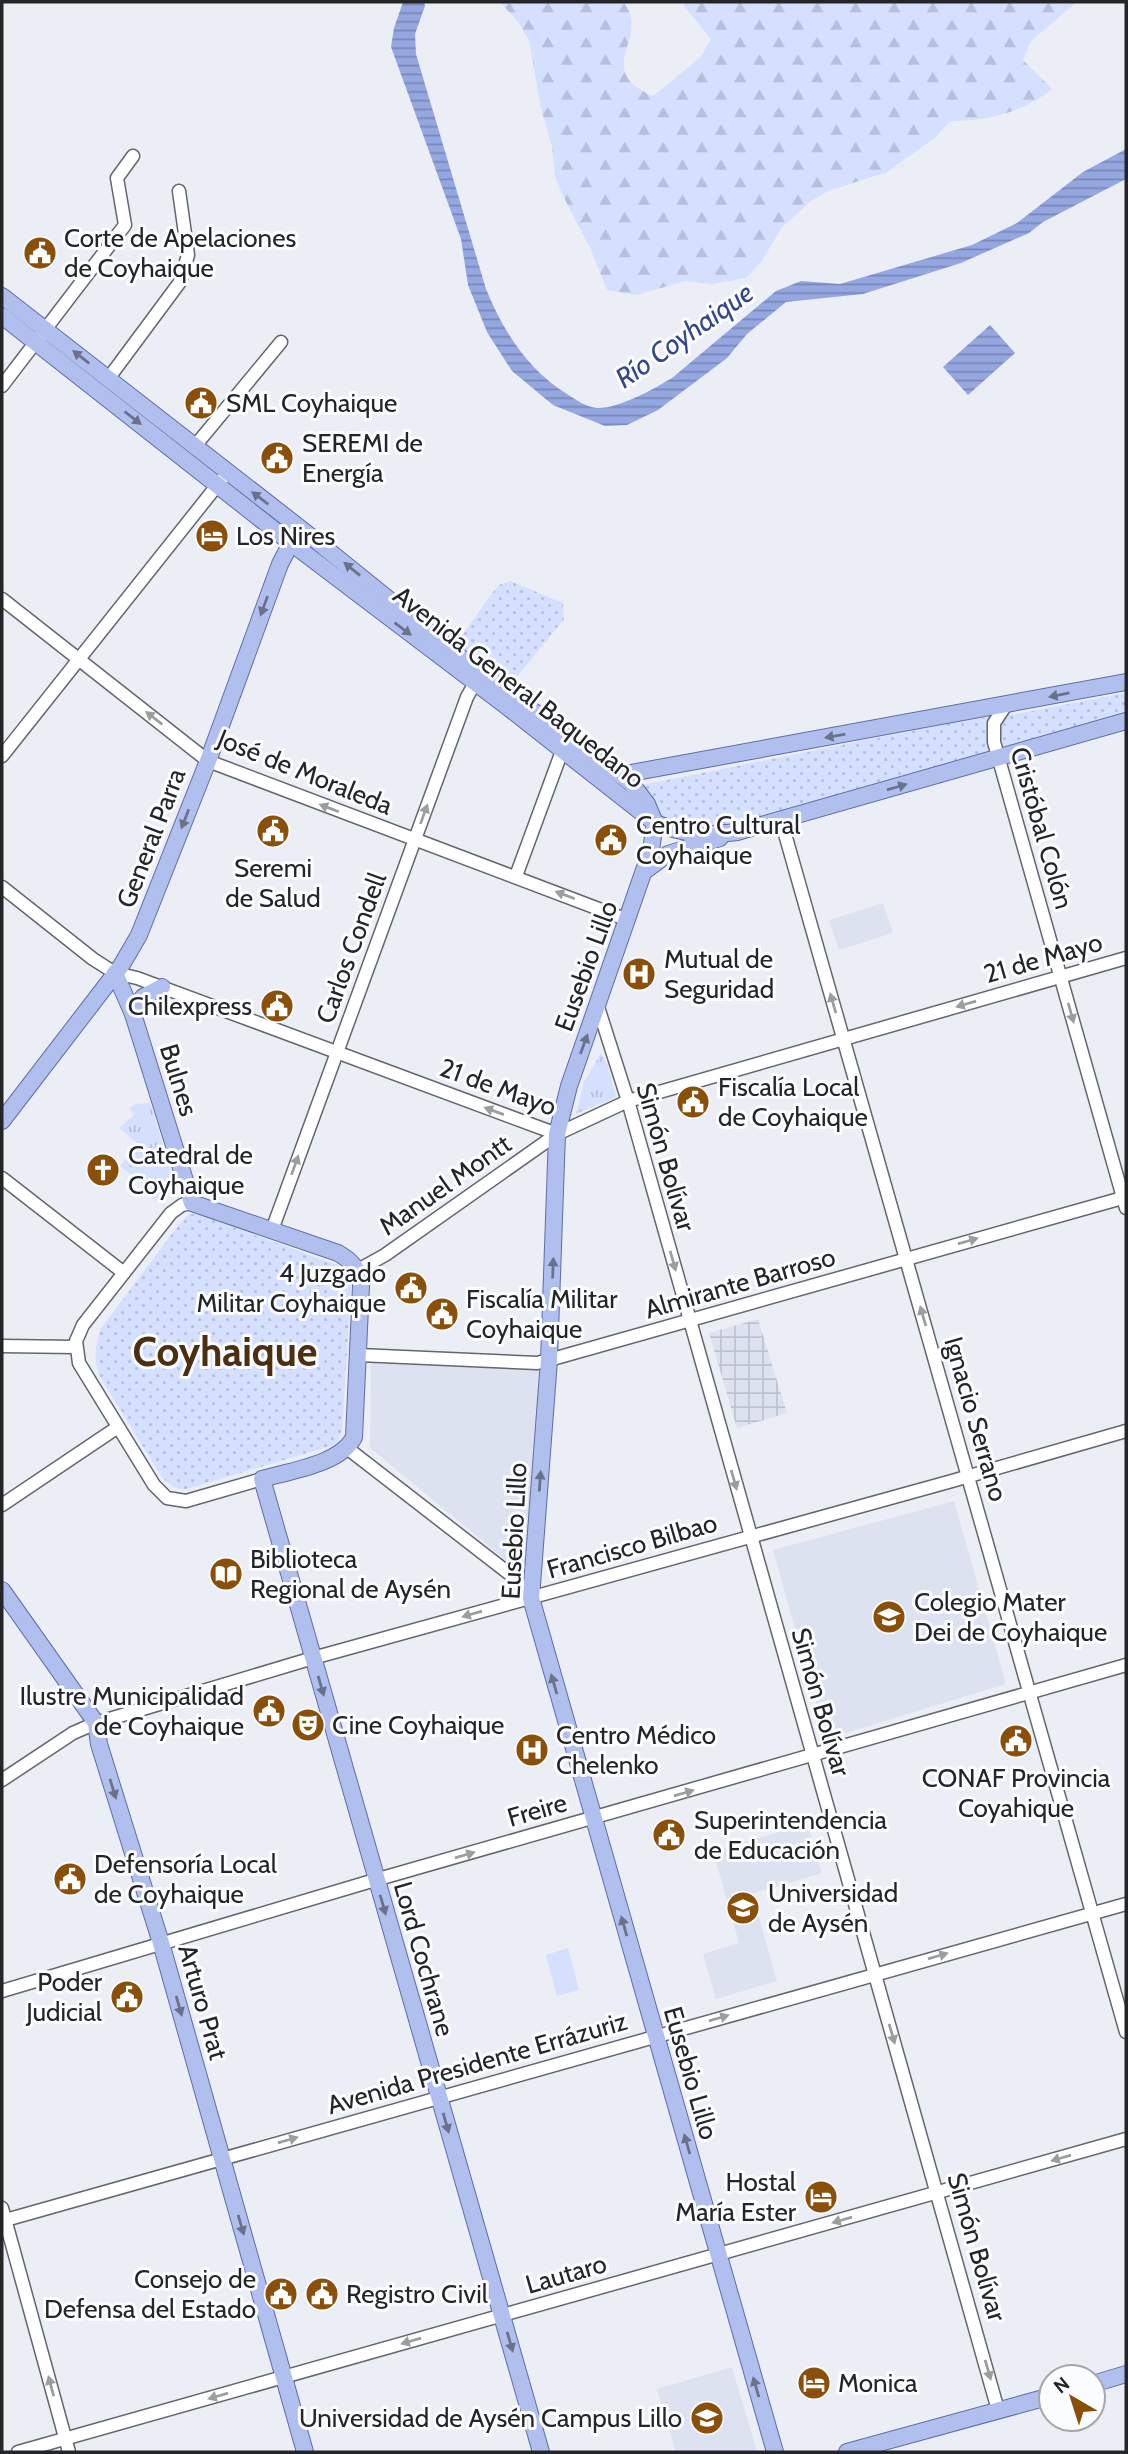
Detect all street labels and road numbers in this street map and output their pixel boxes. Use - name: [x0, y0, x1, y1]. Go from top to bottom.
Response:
- street label: Avenida General Baquedano: [387, 579, 651, 795]
- street label: José de Moraleda: [212, 722, 398, 822]
- street label: Cristóbal Colón: [1004, 743, 1080, 913]
- street label: General Parra: [110, 763, 192, 912]
- street label: Carlos Condell: [309, 868, 393, 1028]
- street label: Eusebio Lillo: [548, 896, 624, 1036]
- street label: 21 de Mayo: [980, 926, 1106, 990]
- street label: Bulnes: [153, 1040, 205, 1120]
- street label: 21 de Mayo: [435, 1051, 561, 1123]
- street label: Simón Bolívar: [630, 1079, 703, 1236]
- street label: Manuel Montt: [373, 1128, 517, 1242]
- street label: Almirante Barroso: [641, 1241, 839, 1325]
- street label: Ignacio Serrano: [937, 1333, 1015, 1505]
- street label: Eusebio Lillo: [494, 1462, 534, 1600]
- street label: Francisco Bilbao: [543, 1506, 721, 1586]
- street label: Simón Bolívar: [785, 1624, 858, 1781]
- street label: Freire: [504, 1786, 570, 1834]
- street label: Lord Cochrane: [387, 1878, 461, 2040]
- street label: Arturo Prat: [171, 1941, 235, 2064]
- street label: Eusebio Lillo: [657, 2003, 725, 2143]
- street label: Avenida Presidente Errázuriz: [323, 2005, 631, 2121]
- street label: Simón Bolívar: [941, 2169, 1014, 2326]
- street label: Lautaro: [522, 2247, 610, 2301]

